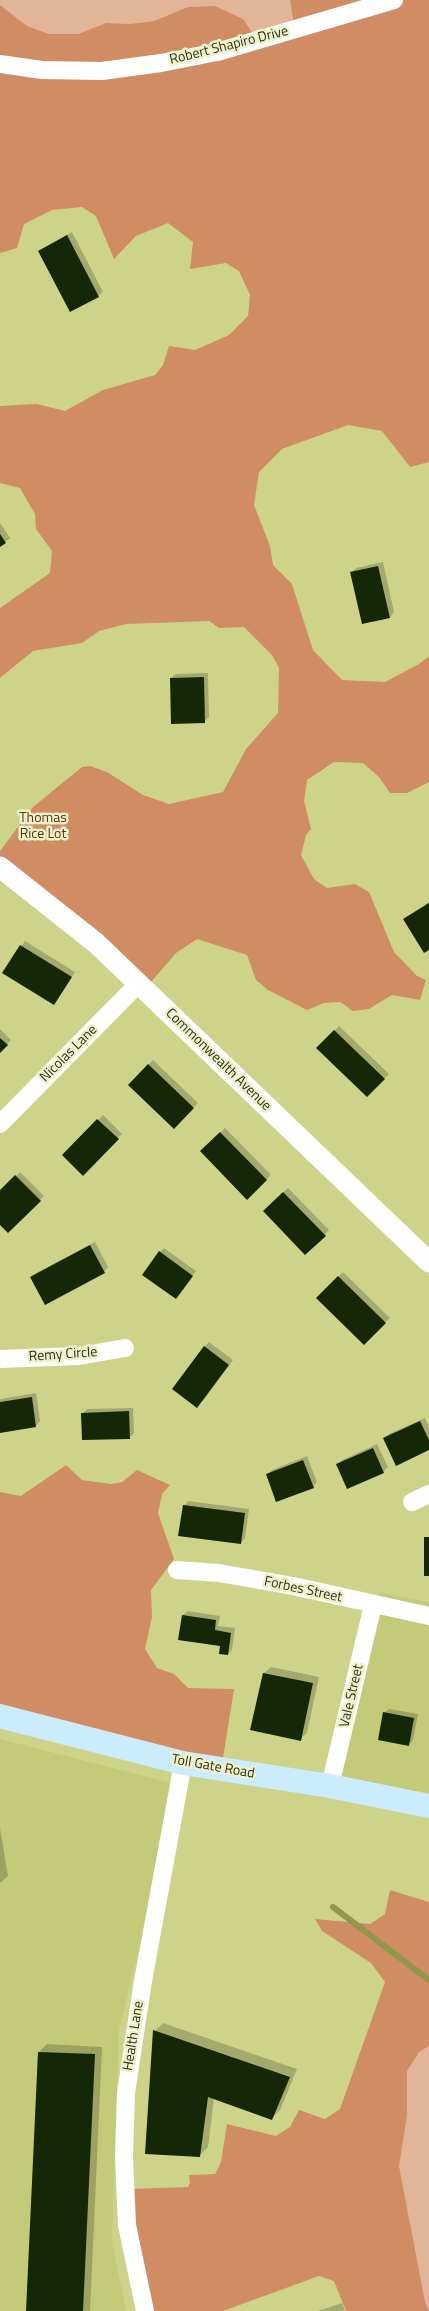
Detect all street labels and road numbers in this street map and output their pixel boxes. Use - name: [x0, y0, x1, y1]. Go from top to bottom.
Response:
- street label: Robert Shapiro Drive: [168, 23, 290, 69]
- street label: Commonwealth Avenue: [162, 1005, 274, 1115]
- street label: Nicolas Lane: [37, 1022, 101, 1086]
- street label: Remy Circle: [28, 1344, 98, 1366]
- street label: Forbes Street: [262, 1574, 344, 1606]
- street label: Vale Street: [337, 1663, 367, 1729]
- street label: Toll Gate Road: [170, 1751, 256, 1783]
- street label: Health Lane: [120, 2000, 148, 2072]

